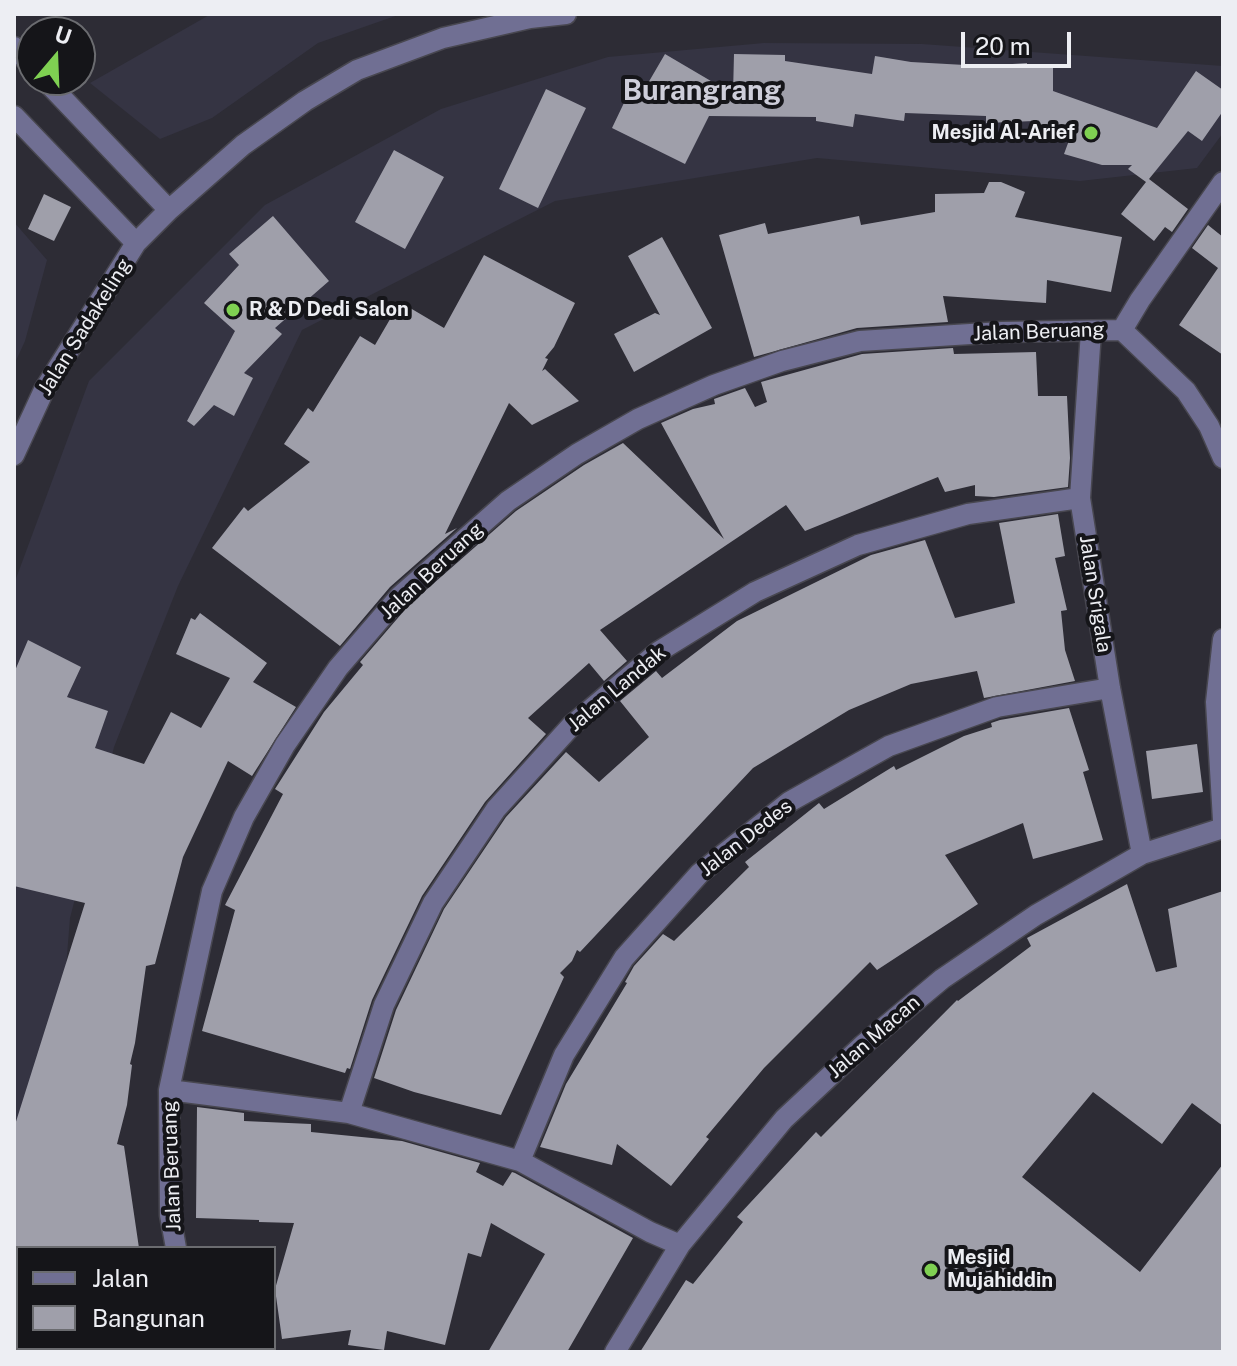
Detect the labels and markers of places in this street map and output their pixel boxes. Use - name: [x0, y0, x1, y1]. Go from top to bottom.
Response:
- place label: Mesjid Al-Arief: [932, 121, 1075, 145]
- marker: Mesjid Al-Arief: [1082, 124, 1100, 142]
- place label: R & D Dedi Salon: [249, 298, 409, 322]
- marker: R & D Dedi Salon: [224, 301, 242, 319]
- place label: Mesjid Mujahiddin: [947, 1246, 1053, 1293]
- marker: Mesjid Mujahiddin: [922, 1261, 940, 1279]

